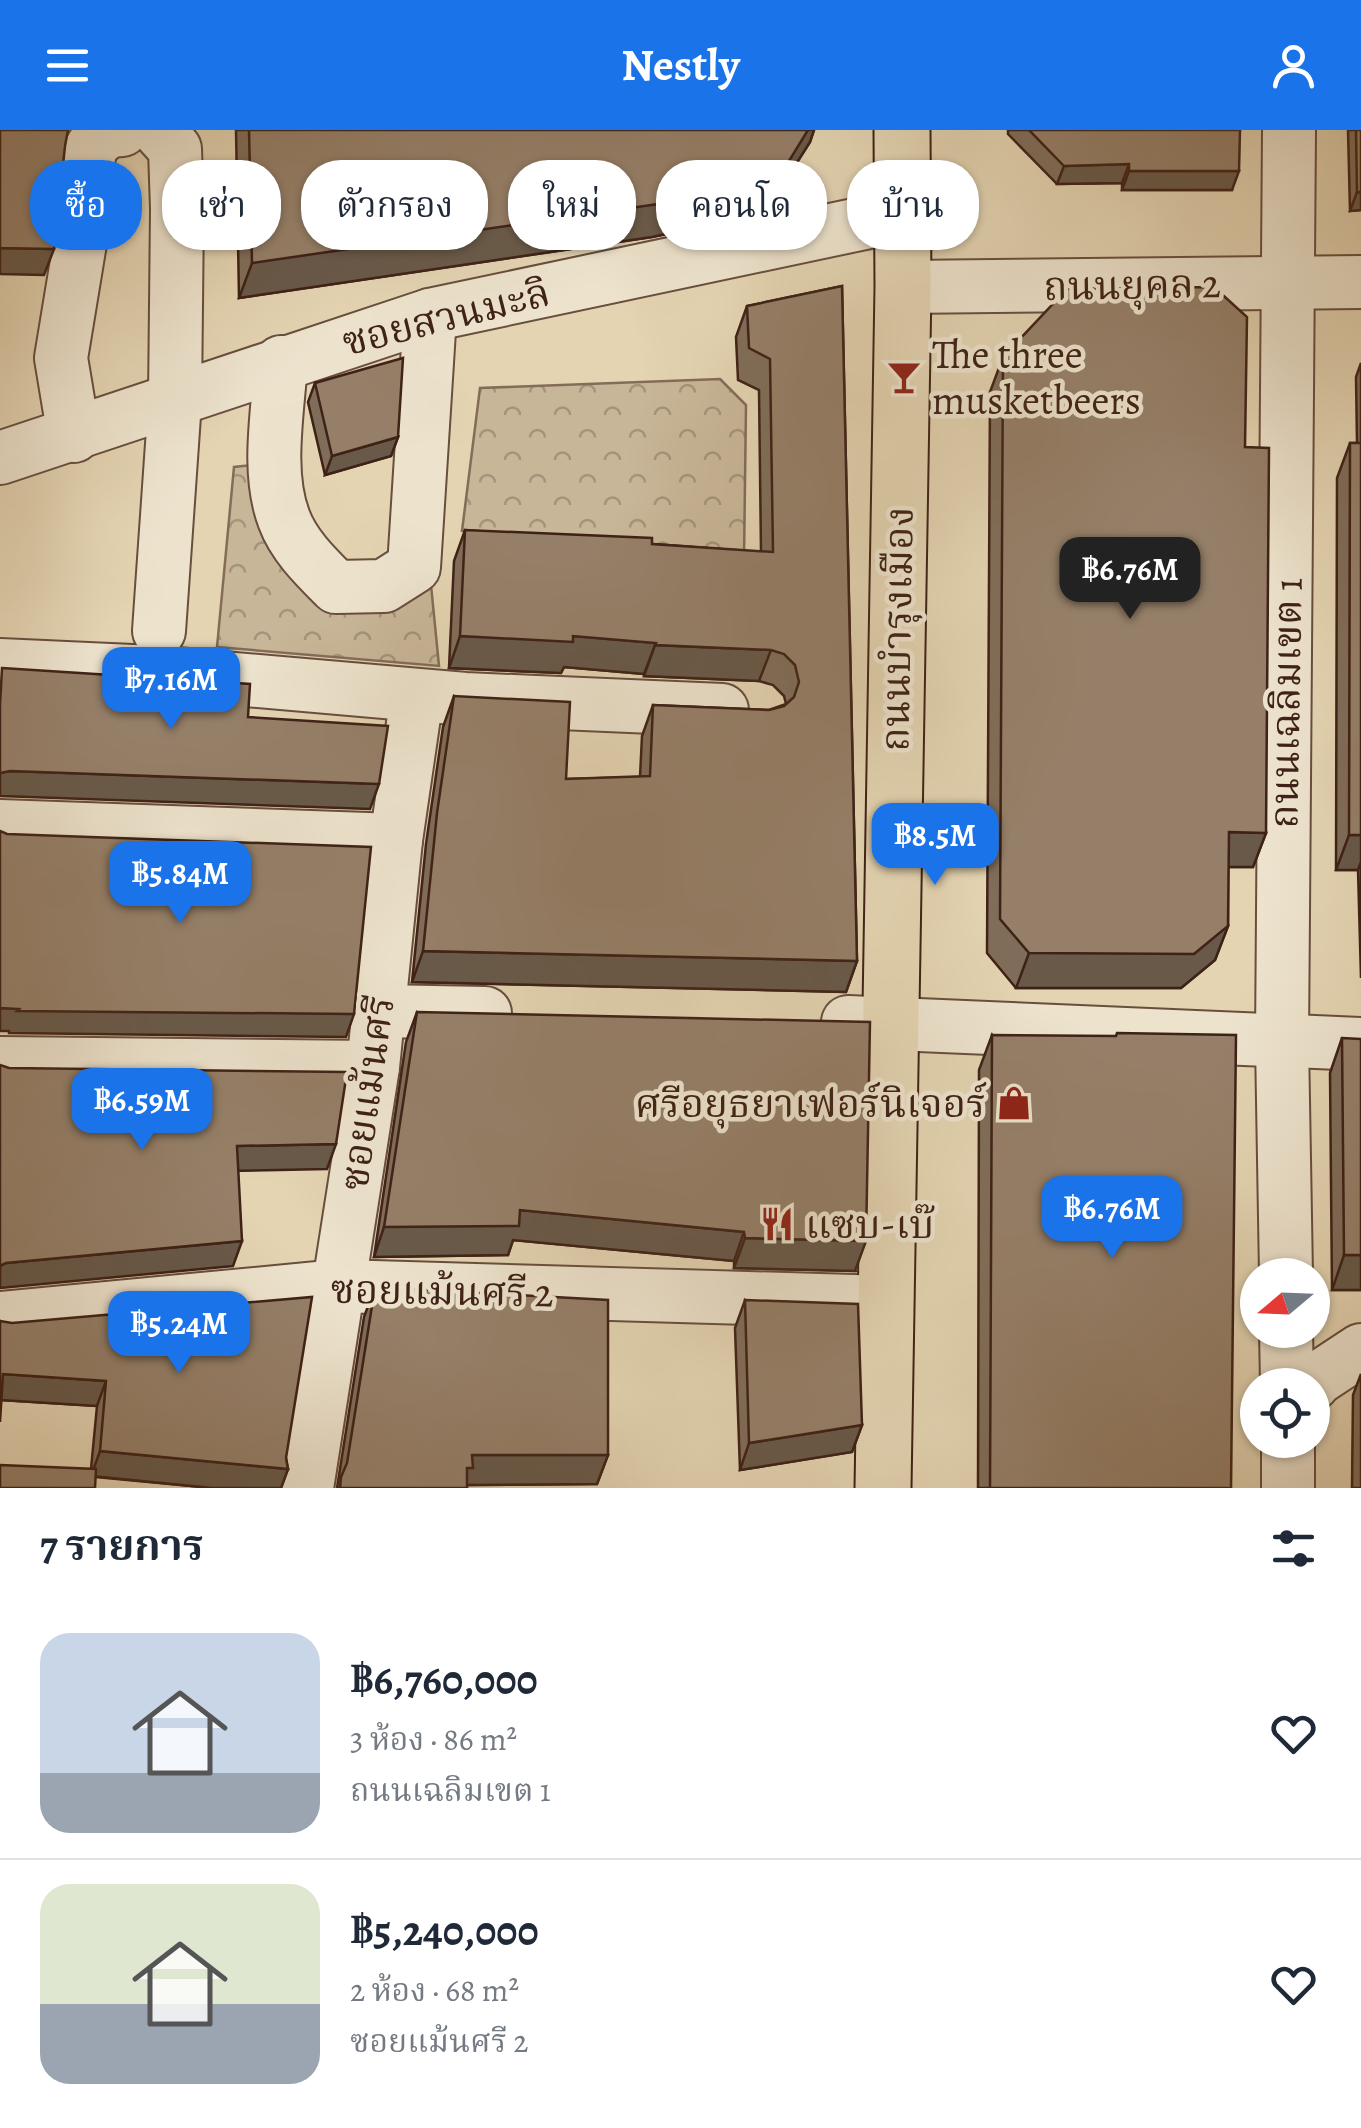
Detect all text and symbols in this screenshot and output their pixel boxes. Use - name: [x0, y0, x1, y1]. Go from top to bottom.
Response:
- text: Nestly: [621, 34, 740, 96]
- icon: menu: [40, 38, 95, 93]
- icon: person: [1266, 38, 1321, 93]
- chip: ซื้อ: [30, 160, 142, 250]
- chip: เช่า: [162, 160, 281, 250]
- chip: ตัวกรอง: [301, 160, 488, 250]
- chip: ใหม่: [508, 160, 636, 250]
- chip: คอนโด: [656, 160, 827, 250]
- chip: บ้าน: [847, 160, 979, 250]
- street label: ถนนยุคล 2: [1043, 256, 1221, 314]
- street label: ซอยสวนมะลิ: [336, 265, 556, 369]
- place label: The three musketbeers: [932, 327, 1141, 428]
- bar icon: The three musketbeers: [885, 358, 923, 396]
- street label: ถนนบำรุงเมือง: [867, 506, 927, 752]
- pin: ฿6.76M: [1049, 537, 1211, 622]
- text: ฿6.76M: [1081, 547, 1179, 591]
- street label: ถนนเฉลิมเขต 1: [1256, 577, 1316, 829]
- pin: ฿7.16M: [90, 647, 252, 732]
- text: ฿7.16M: [124, 657, 218, 701]
- pin: ฿8.5M: [865, 803, 1005, 888]
- text: ฿8.5M: [894, 813, 976, 857]
- pin: ฿5.84M: [99, 841, 261, 926]
- text: ฿5.84M: [131, 851, 229, 895]
- street label: ซอยแม้นศรี: [326, 992, 408, 1194]
- pin: ฿6.59M: [61, 1068, 223, 1153]
- place label: ศรีอยุธยาเฟอร์นิเจอร์: [635, 1076, 987, 1131]
- text: ฿6.59M: [93, 1078, 191, 1122]
- shop icon: ศรีอยุธยาเฟอร์นิเจอร์: [995, 1084, 1033, 1122]
- pin: ฿6.76M: [1031, 1176, 1193, 1261]
- text: ฿6.76M: [1063, 1186, 1161, 1230]
- place label: แซบ-เบ๊: [805, 1197, 935, 1252]
- restaurant icon: แซบ-เบ๊: [758, 1205, 796, 1243]
- north arrow: [1240, 1258, 1330, 1348]
- map controls: [1240, 1258, 1330, 1458]
- street label: ซอยแม้นศรี 2: [330, 1262, 554, 1320]
- pin: ฿5.24M: [98, 1291, 260, 1376]
- text: ฿5.24M: [130, 1301, 228, 1345]
- button: locate: [1240, 1368, 1330, 1458]
- text: 7 รายการ: [40, 1517, 204, 1574]
- icon: filters: [1266, 1521, 1321, 1576]
- text: ฿6,760,000: [350, 1651, 538, 1708]
- icon: home: [120, 1673, 240, 1793]
- icon: heart: [1266, 1706, 1321, 1761]
- text: 3 ห้อง · 86 m²: [350, 1717, 517, 1761]
- text: ถนนเฉลิมเขต 1: [350, 1768, 551, 1812]
- text: ฿5,240,000: [350, 1902, 539, 1959]
- icon: home: [120, 1924, 240, 2044]
- icon: heart: [1266, 1957, 1321, 2012]
- text: 2 ห้อง · 68 m²: [350, 1968, 519, 2012]
- text: ซอยแม้นศรี 2: [350, 2019, 528, 2063]

